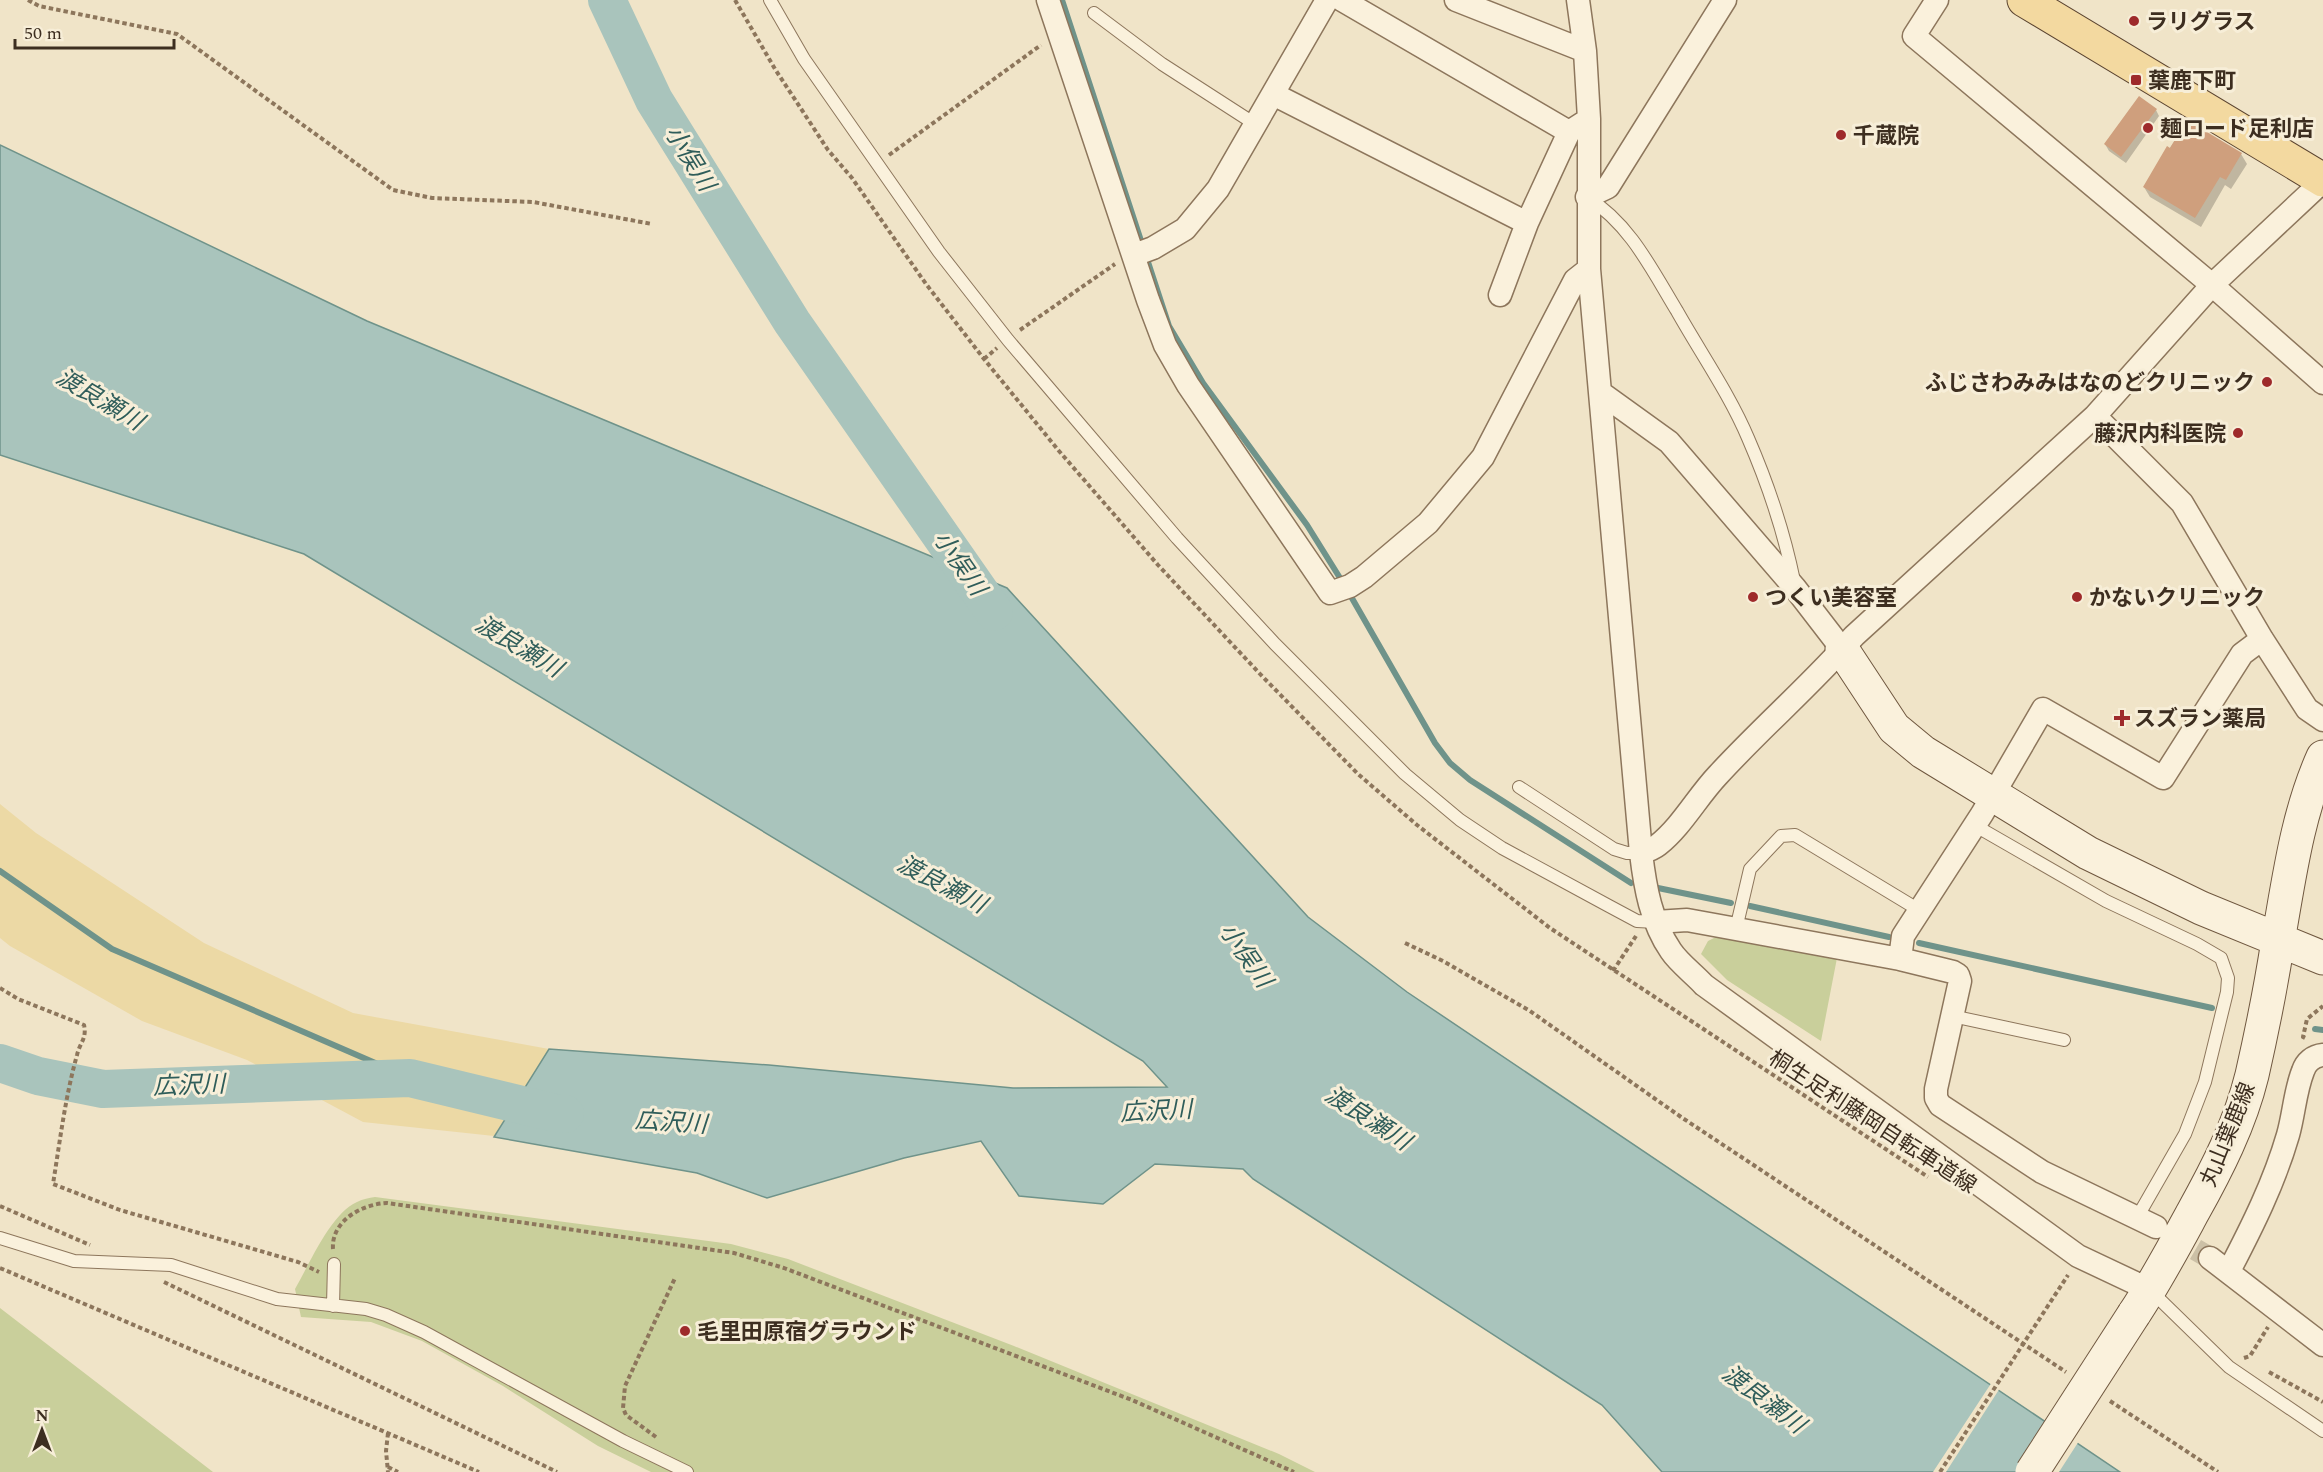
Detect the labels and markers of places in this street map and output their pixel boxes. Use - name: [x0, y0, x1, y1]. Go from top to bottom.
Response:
- place label: ラリグラス: [2146, 6, 2256, 39]
- marker: ラリグラス: [2127, 14, 2141, 28]
- place label: 葉鹿下町: [2148, 65, 2236, 98]
- marker: 葉鹿下町: [2129, 73, 2143, 87]
- place label: 麺ロード足利店: [2160, 113, 2314, 146]
- place label: 千蔵院: [1853, 120, 1919, 153]
- marker: 麺ロード足利店: [2141, 121, 2155, 135]
- marker: 千蔵院: [1834, 128, 1848, 142]
- place label: ふじさわみみはなのどクリニック: [1925, 367, 2255, 400]
- marker: ふじさわみみはなのどクリニック: [2260, 375, 2274, 389]
- place label: 藤沢内科医院: [2094, 418, 2226, 451]
- marker: 藤沢内科医院: [2231, 426, 2245, 440]
- place label: つくい美容室: [1765, 582, 1897, 615]
- place label: かないクリニック: [2089, 582, 2265, 615]
- marker: つくい美容室: [1746, 590, 1760, 604]
- marker: かないクリニック: [2070, 590, 2084, 604]
- place label: スズラン薬局: [2134, 703, 2266, 736]
- marker: スズラン薬局: [2115, 711, 2129, 725]
- place label: 毛里田原宿グラウンド: [697, 1316, 917, 1349]
- marker: 毛里田原宿グラウンド: [678, 1324, 692, 1338]

